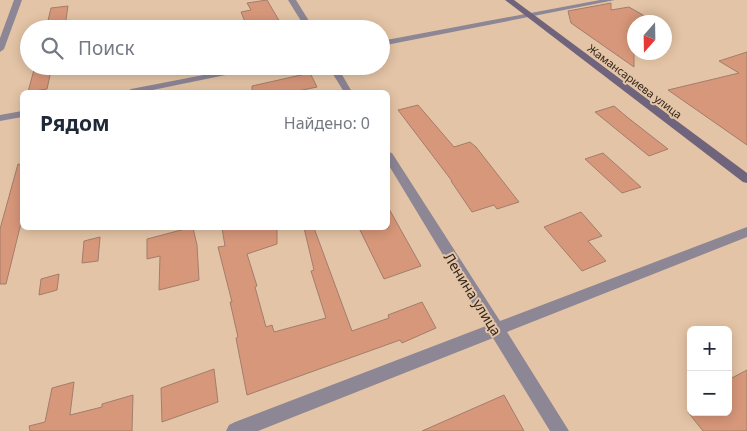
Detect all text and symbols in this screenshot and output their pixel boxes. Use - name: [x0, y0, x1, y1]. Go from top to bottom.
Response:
- north arrow: [627, 15, 672, 60]
- search box: [20, 20, 390, 75]
- icon: search: [38, 34, 66, 62]
- text: Поиск: [78, 35, 134, 61]
- street label: Жамансариева улица: [585, 40, 685, 122]
- text: Рядом: [40, 109, 110, 137]
- text: Найдено: 0: [284, 112, 370, 134]
- street label: Ленина улица: [440, 249, 506, 339]
- map controls: [687, 326, 732, 416]
- button: +: [687, 326, 732, 371]
- button: −: [687, 371, 732, 416]

